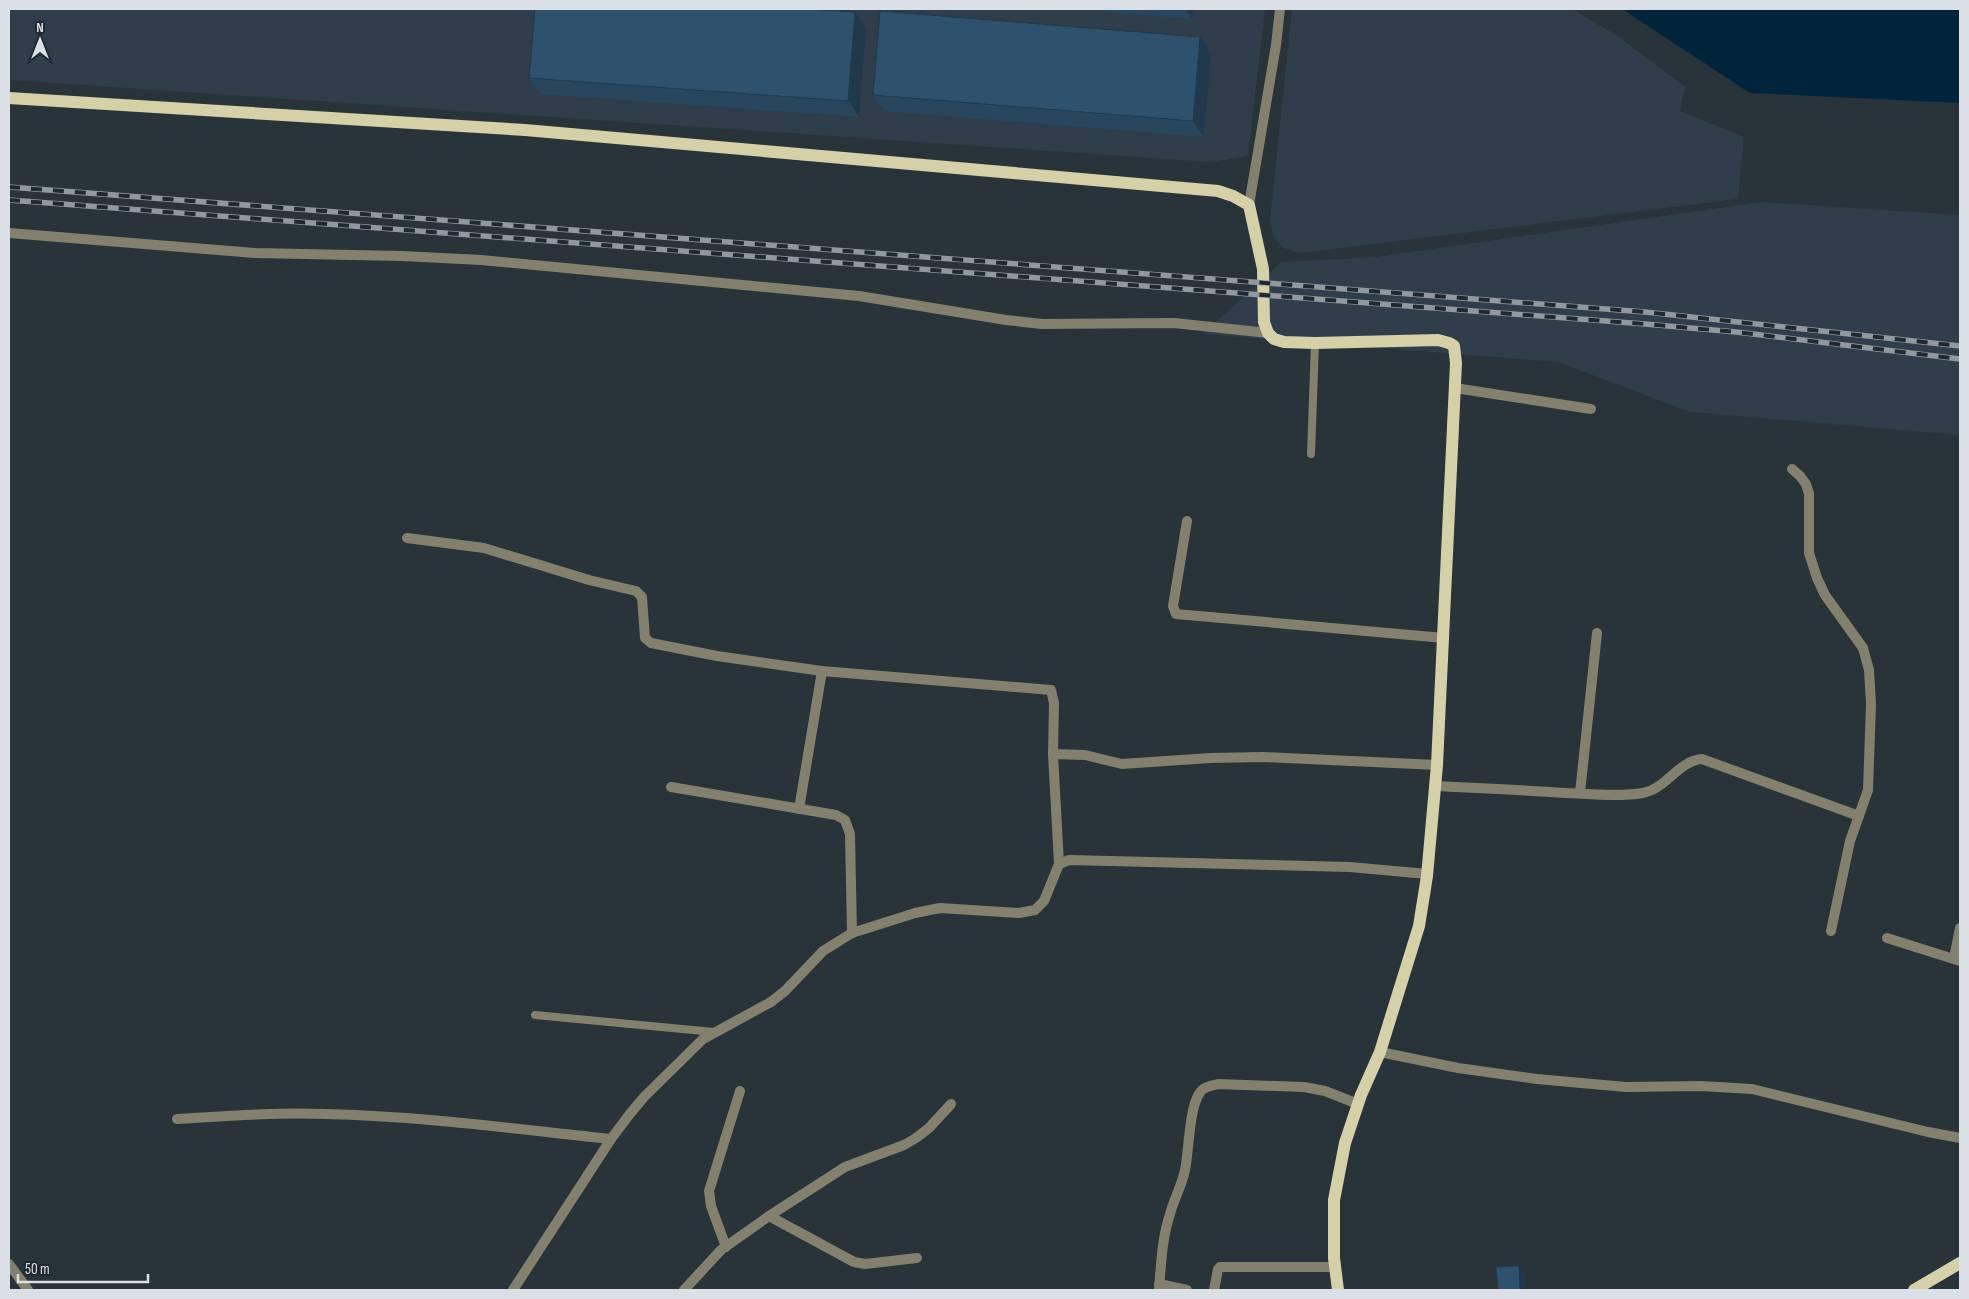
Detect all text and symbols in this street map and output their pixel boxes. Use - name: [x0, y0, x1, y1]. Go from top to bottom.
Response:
- north arrow: [15, 15, 65, 65]
- text: N: [36, 19, 44, 36]
- scale bar: [18, 1252, 148, 1284]
- text: 50 m: [25, 1260, 50, 1279]

